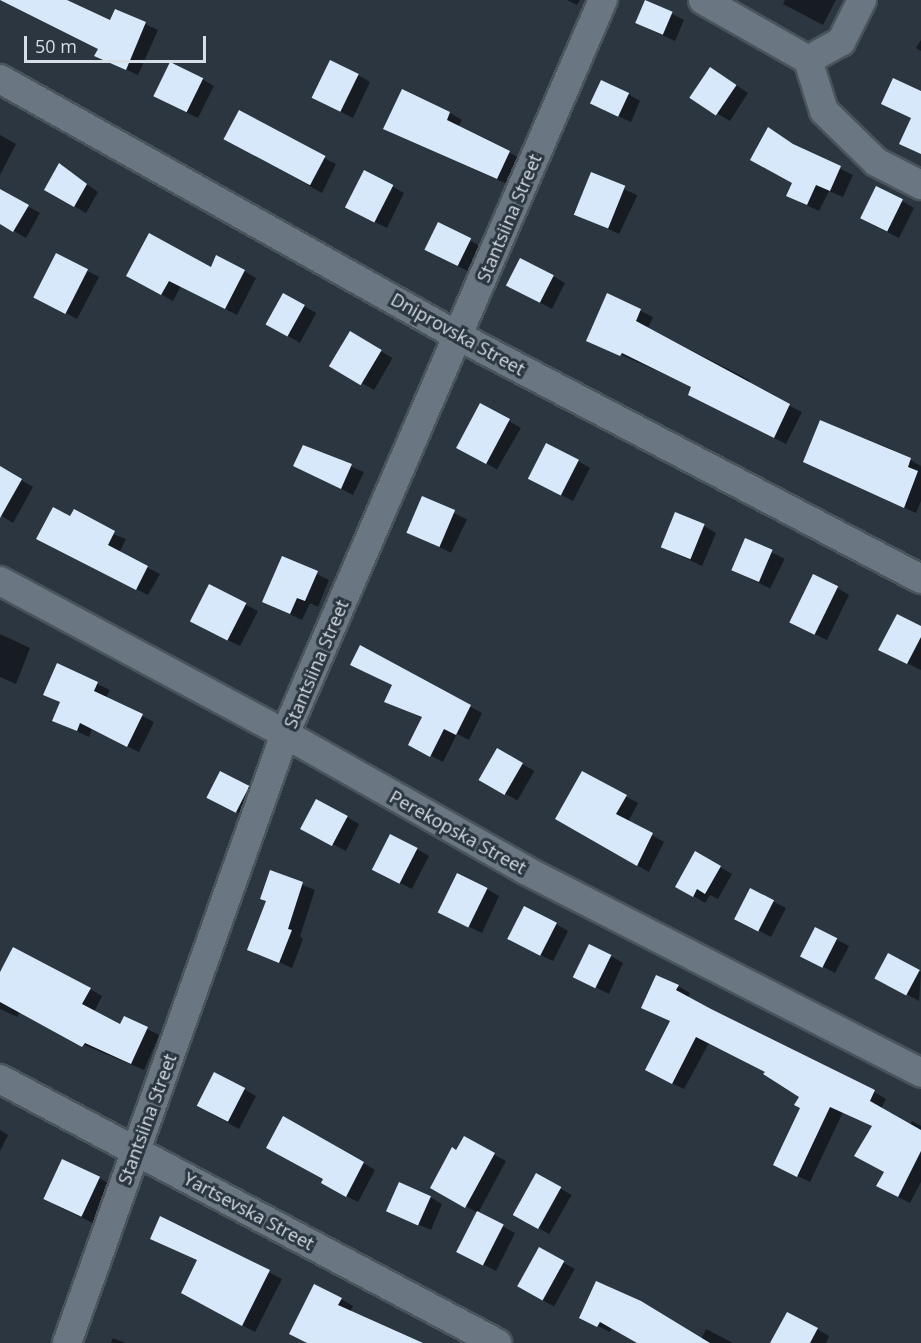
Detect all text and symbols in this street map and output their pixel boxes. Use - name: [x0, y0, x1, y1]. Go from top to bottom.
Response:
- scale bar: [27, 24, 208, 62]
- text: 50 m: [35, 34, 77, 58]
- street label: Stantsiina Street: [472, 151, 546, 285]
- street label: Dniprovska Street: [387, 288, 529, 380]
- street label: Stantsiina Street: [279, 597, 353, 731]
- street label: Perekopska Street: [386, 786, 530, 878]
- street label: Stantsiina Street: [113, 1051, 181, 1187]
- street label: Yartsevska Street: [180, 1168, 318, 1254]

